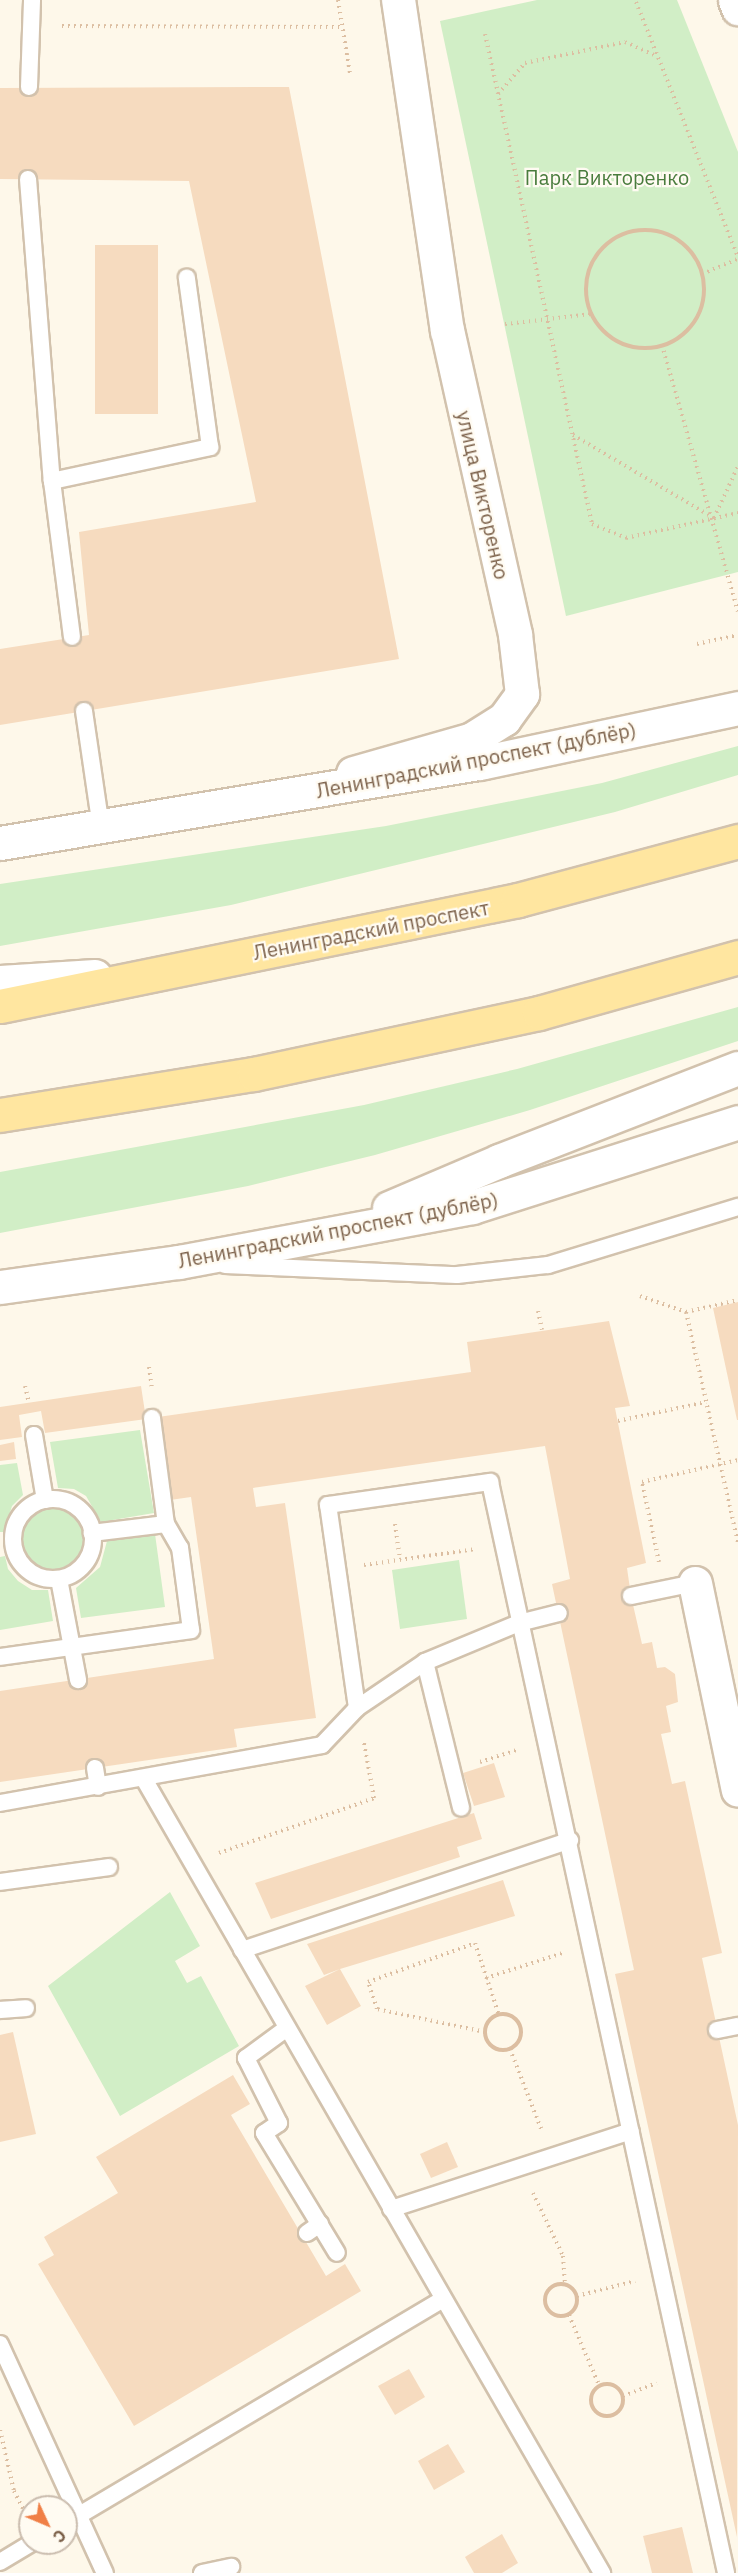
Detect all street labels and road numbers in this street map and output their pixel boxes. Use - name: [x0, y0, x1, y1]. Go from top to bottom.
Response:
- street label: улица Викторенко: [452, 408, 514, 582]
- street label: Ленинградский проспект (дублёр): [314, 717, 638, 803]
- street label: Ленинградский проспект: [251, 895, 491, 965]
- street label: Ленинградский проспект (дублёр): [176, 1187, 500, 1273]

